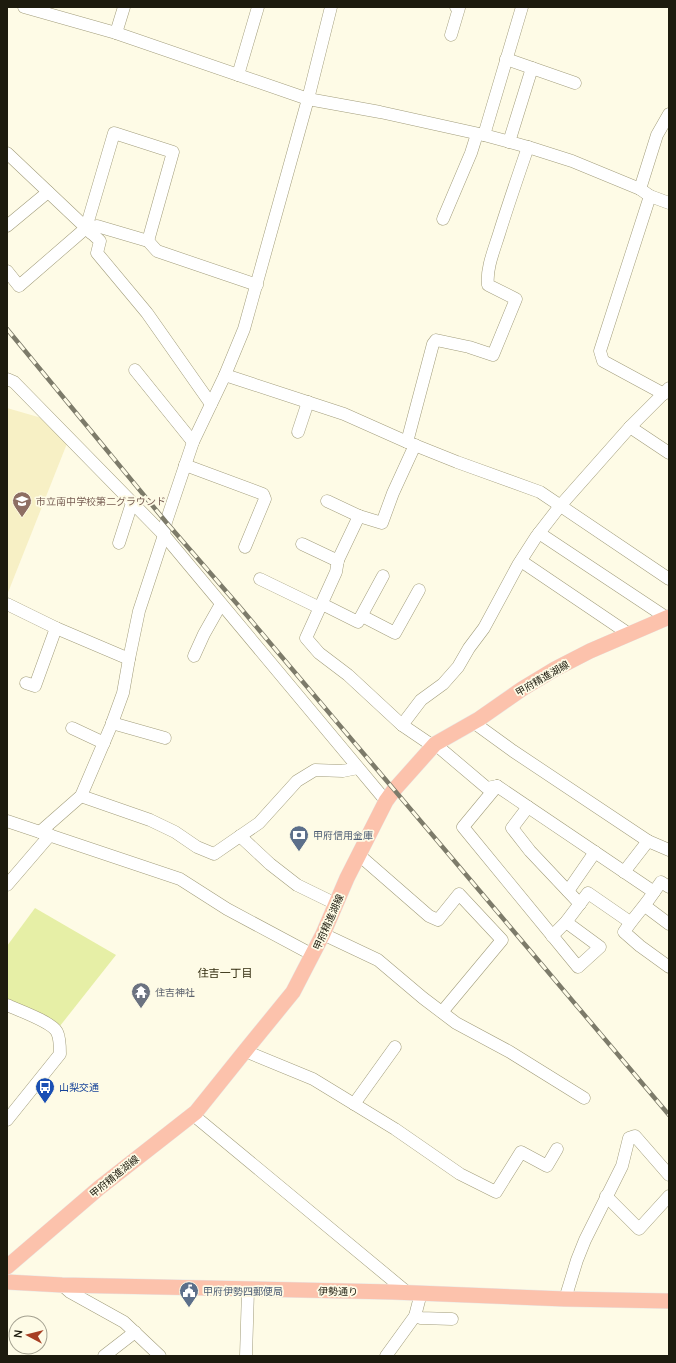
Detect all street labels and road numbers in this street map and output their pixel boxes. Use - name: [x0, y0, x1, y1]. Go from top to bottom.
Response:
- street label: 甲府精進湖線: [513, 657, 571, 699]
- street label: 甲府精進湖線: [309, 892, 347, 952]
- street label: 甲府精進湖線: [86, 1152, 142, 1200]
- street label: 伊勢通り: [318, 1284, 358, 1298]

